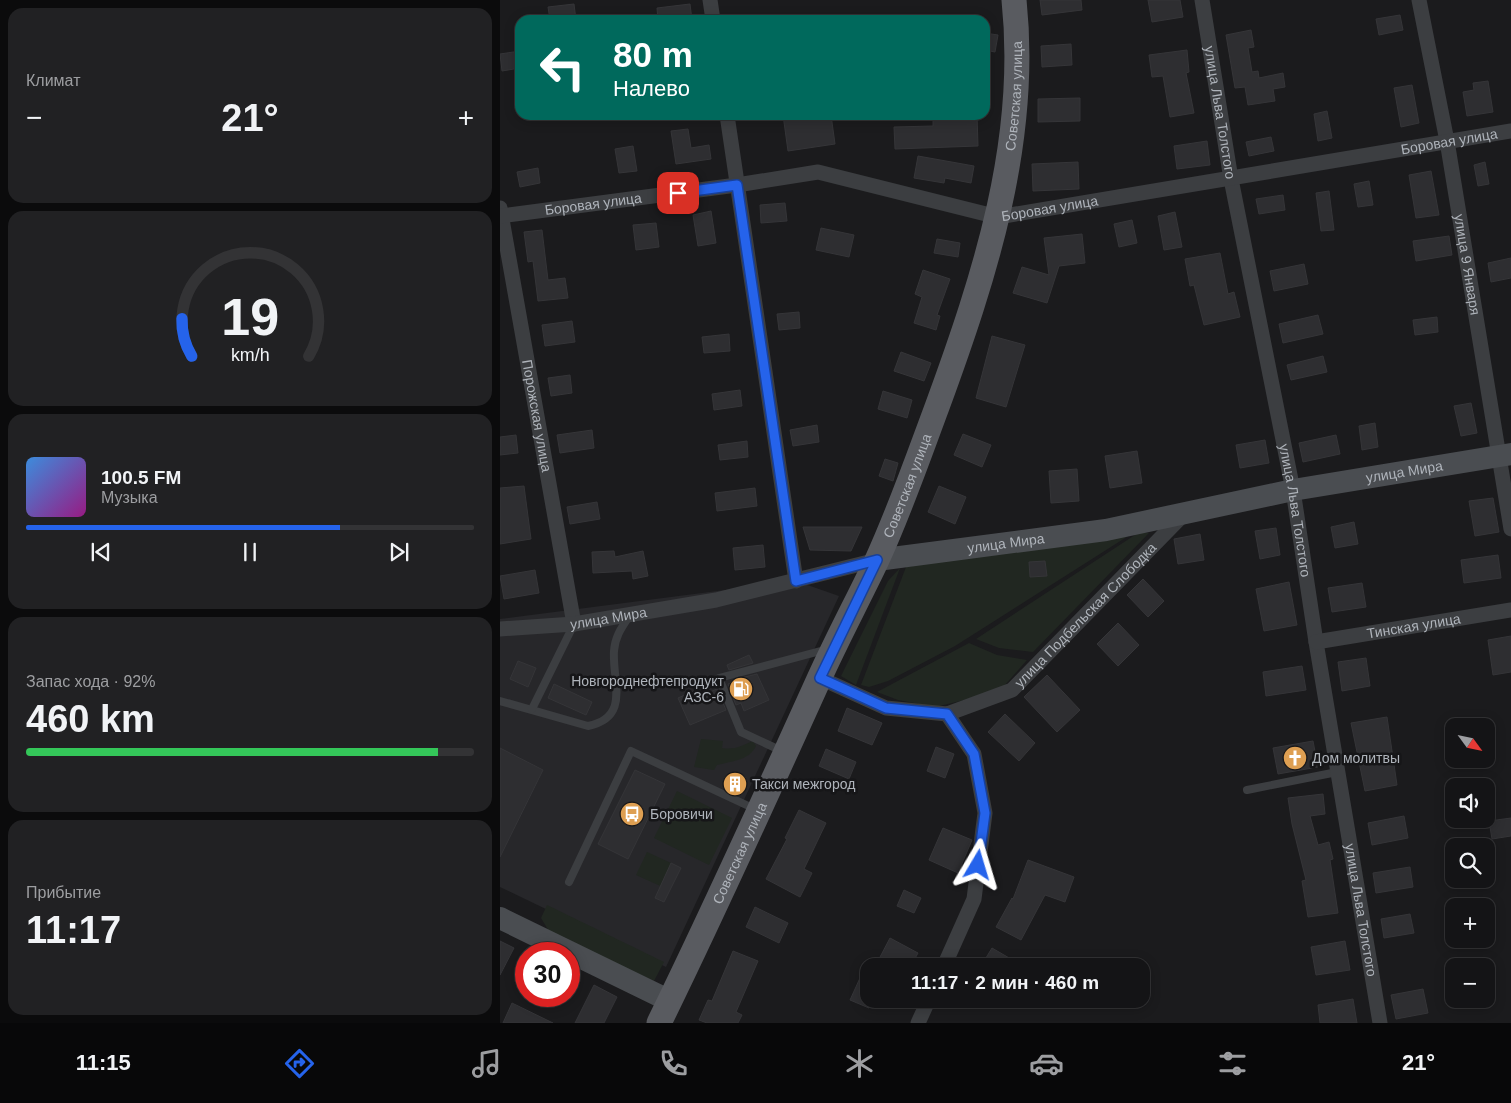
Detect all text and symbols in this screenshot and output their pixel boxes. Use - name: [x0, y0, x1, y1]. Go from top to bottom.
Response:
- icon: left: [530, 35, 595, 100]
- text: 80 m: [613, 35, 693, 74]
- street label: Советская улица: [1002, 41, 1025, 152]
- street label: улица Льва Толстого: [1202, 45, 1239, 180]
- text: Климат: [26, 72, 80, 89]
- text: Налево: [613, 76, 690, 101]
- text: 21°: [221, 97, 279, 139]
- text: −: [26, 102, 42, 133]
- text: +: [458, 102, 474, 133]
- street label: Боровая улица: [1400, 125, 1499, 157]
- pin: [657, 172, 699, 214]
- icon: arrive: [664, 179, 692, 207]
- street label: Боровая улица: [544, 190, 643, 218]
- street label: Боровая улица: [1000, 192, 1099, 224]
- street label: улица 9 Января: [1451, 213, 1484, 316]
- text: 19: [221, 288, 279, 346]
- text: km/h: [231, 345, 269, 365]
- street label: Порожская улица: [519, 358, 555, 473]
- street label: Советская улица: [880, 431, 935, 540]
- street label: улица Льва Толстого: [1276, 443, 1314, 578]
- street label: улица Мира: [1365, 457, 1444, 486]
- text: 100.5 FM: [101, 467, 181, 488]
- text: Музыка: [101, 489, 158, 506]
- street label: улица Мира: [966, 530, 1046, 556]
- icon: previous: [87, 538, 115, 566]
- icon: pause: [236, 538, 264, 566]
- icon: next: [385, 538, 413, 566]
- street label: улица Подбельская Слободка: [1011, 539, 1160, 691]
- street label: улица Мира: [570, 604, 648, 632]
- street label: Тинская улица: [1366, 610, 1462, 642]
- text: Запас хода · 92%: [26, 673, 155, 690]
- place label: Новгороднефтепродукт АЗС-6: [571, 673, 725, 705]
- fuel station icon: Новгороднефтепродукт АЗС-6: [728, 676, 754, 702]
- text: 460 km: [26, 698, 155, 740]
- north arrow: [1445, 718, 1495, 768]
- map controls: [1445, 718, 1495, 1008]
- church icon: Дом молитвы: [1282, 745, 1308, 771]
- place label: Дом молитвы: [1312, 750, 1400, 766]
- building icon: Такси межгород: [722, 771, 748, 797]
- place label: Такси межгород: [752, 776, 855, 792]
- button: sound: [1445, 778, 1495, 828]
- street label: Советская улица: [709, 800, 770, 906]
- bus stop icon: Боровичи: [619, 801, 645, 827]
- place label: Боровичи: [650, 806, 713, 822]
- position arrow: [951, 838, 1003, 890]
- button: search: [1445, 838, 1495, 888]
- street label: улица Льва Толстого: [1342, 842, 1380, 978]
- text: Прибытие: [26, 884, 101, 901]
- button: +: [1445, 898, 1495, 948]
- text: 11:17: [26, 909, 121, 951]
- speed limit sign: 30: [515, 942, 580, 1007]
- button: −: [1445, 958, 1495, 1008]
- text: 11:17 · 2 мин · 460 m: [911, 972, 1099, 993]
- icon: directions: [282, 1046, 317, 1081]
- icon: music: [469, 1046, 504, 1081]
- icon: phone: [656, 1046, 691, 1081]
- icon: climate: [842, 1046, 877, 1081]
- icon: car: [1029, 1046, 1064, 1081]
- icon: filters: [1215, 1046, 1250, 1081]
- text: 11:15: [76, 1050, 131, 1075]
- text: 21°: [1402, 1050, 1435, 1075]

